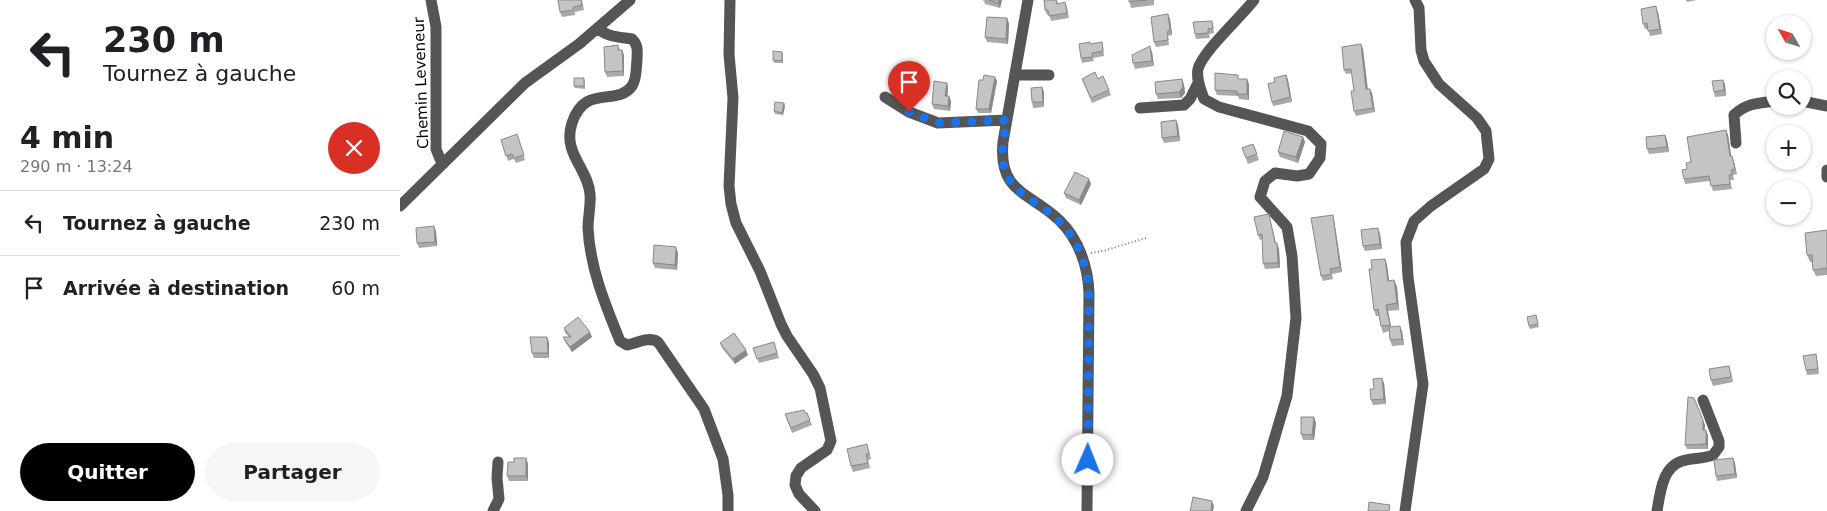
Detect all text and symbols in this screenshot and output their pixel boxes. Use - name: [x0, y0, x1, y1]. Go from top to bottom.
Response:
- north arrow: [1766, 15, 1811, 60]
- map controls: [1766, 15, 1811, 225]
- street label: Chemin Leveneur: [410, 16, 432, 149]
- icon: left: [20, 20, 85, 85]
- text: 230 m: [103, 20, 225, 60]
- text: Tournez à gauche: [103, 61, 296, 86]
- pin: [888, 61, 930, 112]
- icon: arrive: [895, 68, 923, 96]
- button: search: [1766, 70, 1811, 115]
- text: 4 min: [20, 120, 114, 155]
- button: close: [328, 122, 380, 174]
- button: +: [1766, 125, 1811, 170]
- text: 290 m · 13:24: [20, 157, 133, 176]
- button: −: [1766, 180, 1811, 225]
- icon: left: [20, 209, 48, 237]
- text: Tournez à gauche: [63, 212, 251, 234]
- text: 230 m: [319, 212, 380, 234]
- icon: arrive: [20, 274, 48, 302]
- text: Arrivée à destination: [63, 277, 289, 299]
- text: 60 m: [331, 277, 380, 299]
- position arrow: [1061, 433, 1113, 485]
- button: Quitter: [20, 443, 195, 501]
- button: Partager: [205, 443, 380, 501]

